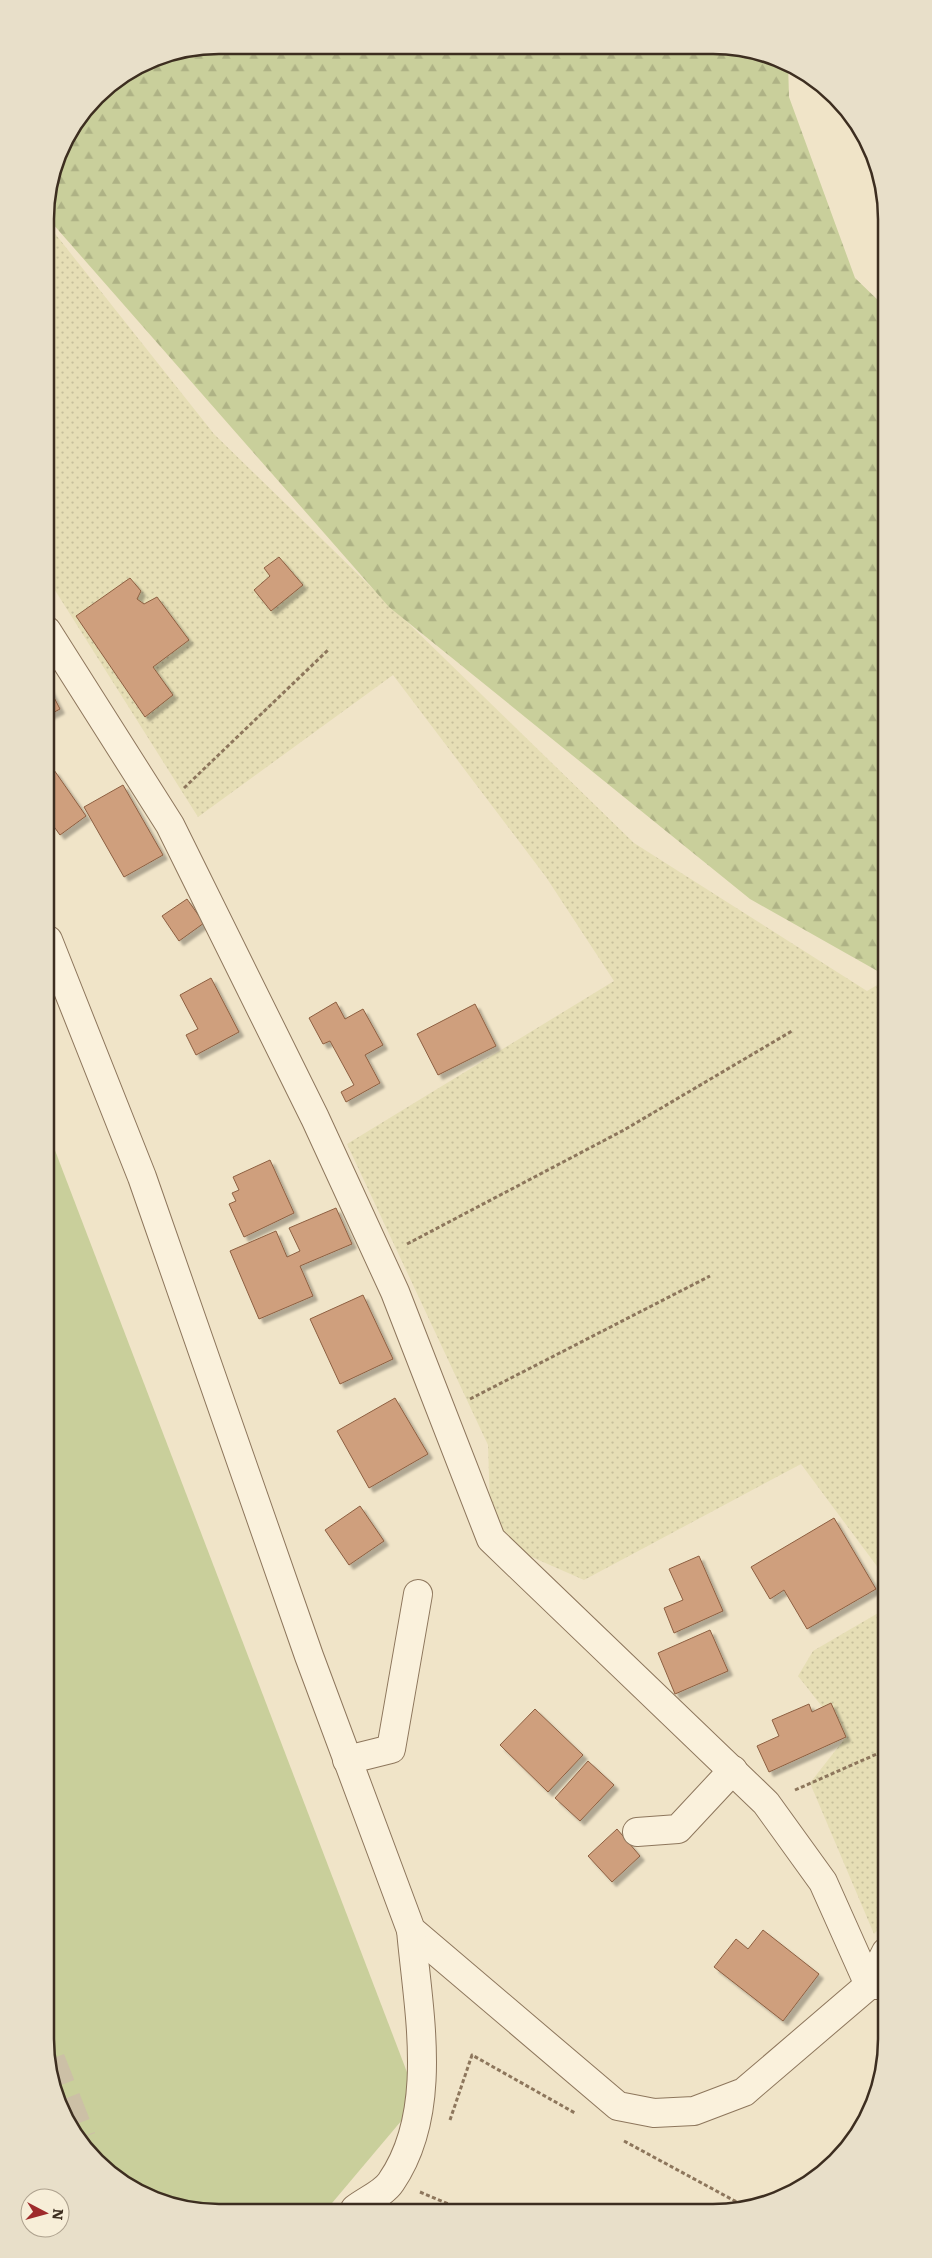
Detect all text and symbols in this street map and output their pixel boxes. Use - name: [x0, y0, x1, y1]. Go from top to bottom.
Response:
- north arrow: [20, 2188, 70, 2238]
- text: N: [48, 2208, 69, 2222]

